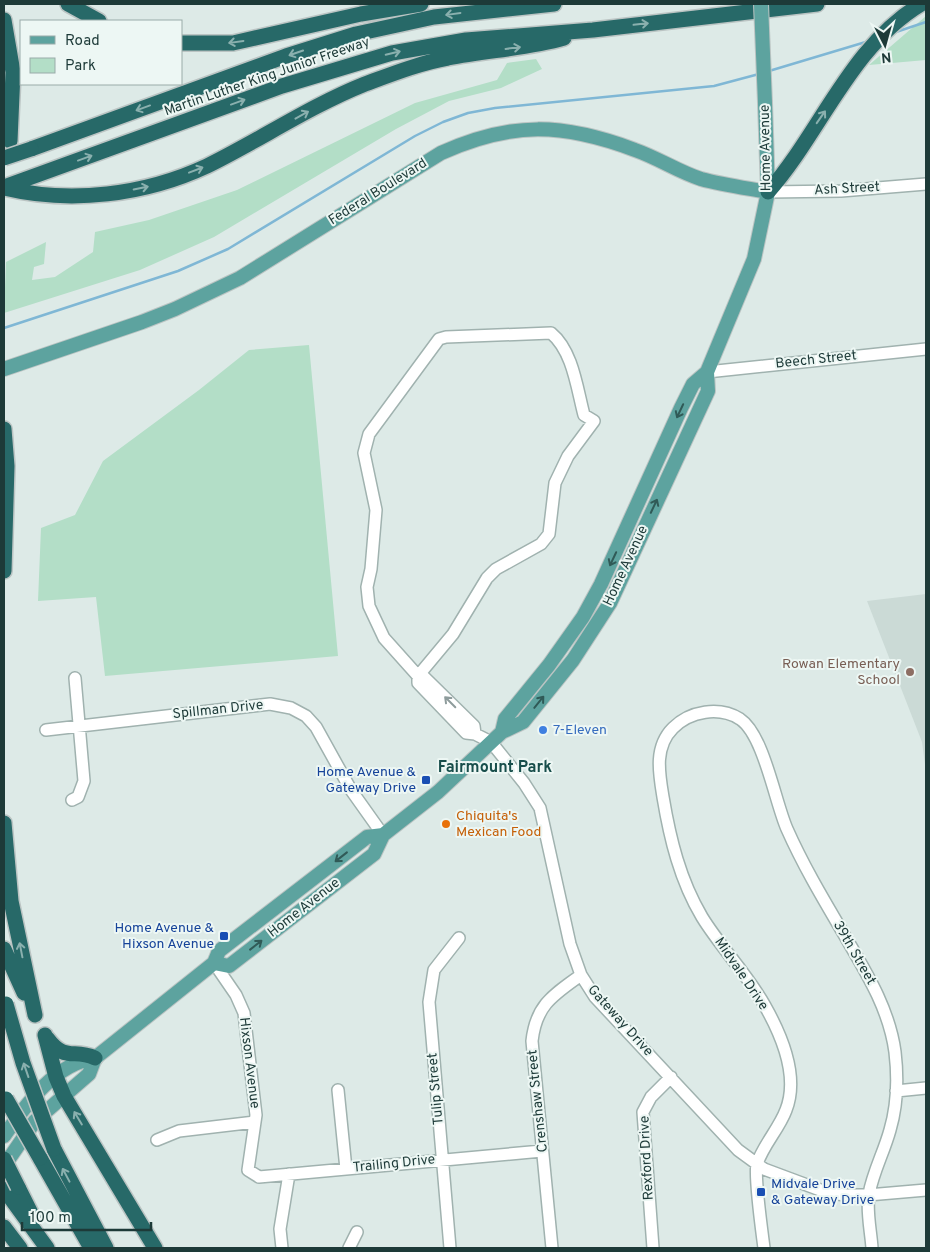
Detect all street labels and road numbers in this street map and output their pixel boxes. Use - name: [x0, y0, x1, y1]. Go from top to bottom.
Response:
- street label: Martin Luther King Junior Freeway: [162, 34, 372, 120]
- street label: Home Avenue: [757, 105, 775, 191]
- street label: Federal Boulevard: [326, 155, 430, 229]
- street label: Ash Street: [814, 179, 880, 199]
- street label: Beech Street: [775, 347, 857, 373]
- street label: Home Avenue: [600, 523, 652, 609]
- street label: Spillman Drive: [172, 697, 264, 723]
- street label: Home Avenue: [265, 875, 343, 941]
- street label: 39th Street: [829, 918, 879, 988]
- street label: Midvale Drive: [710, 934, 772, 1014]
- street label: Gateway Drive: [583, 982, 657, 1060]
- street label: Hixson Avenue: [235, 1016, 263, 1110]
- street label: Crenshaw Street: [524, 1049, 552, 1153]
- street label: Tulip Street: [424, 1052, 448, 1126]
- street label: Rexford Drive: [636, 1115, 658, 1201]
- street label: Trailing Drive: [352, 1151, 436, 1177]

